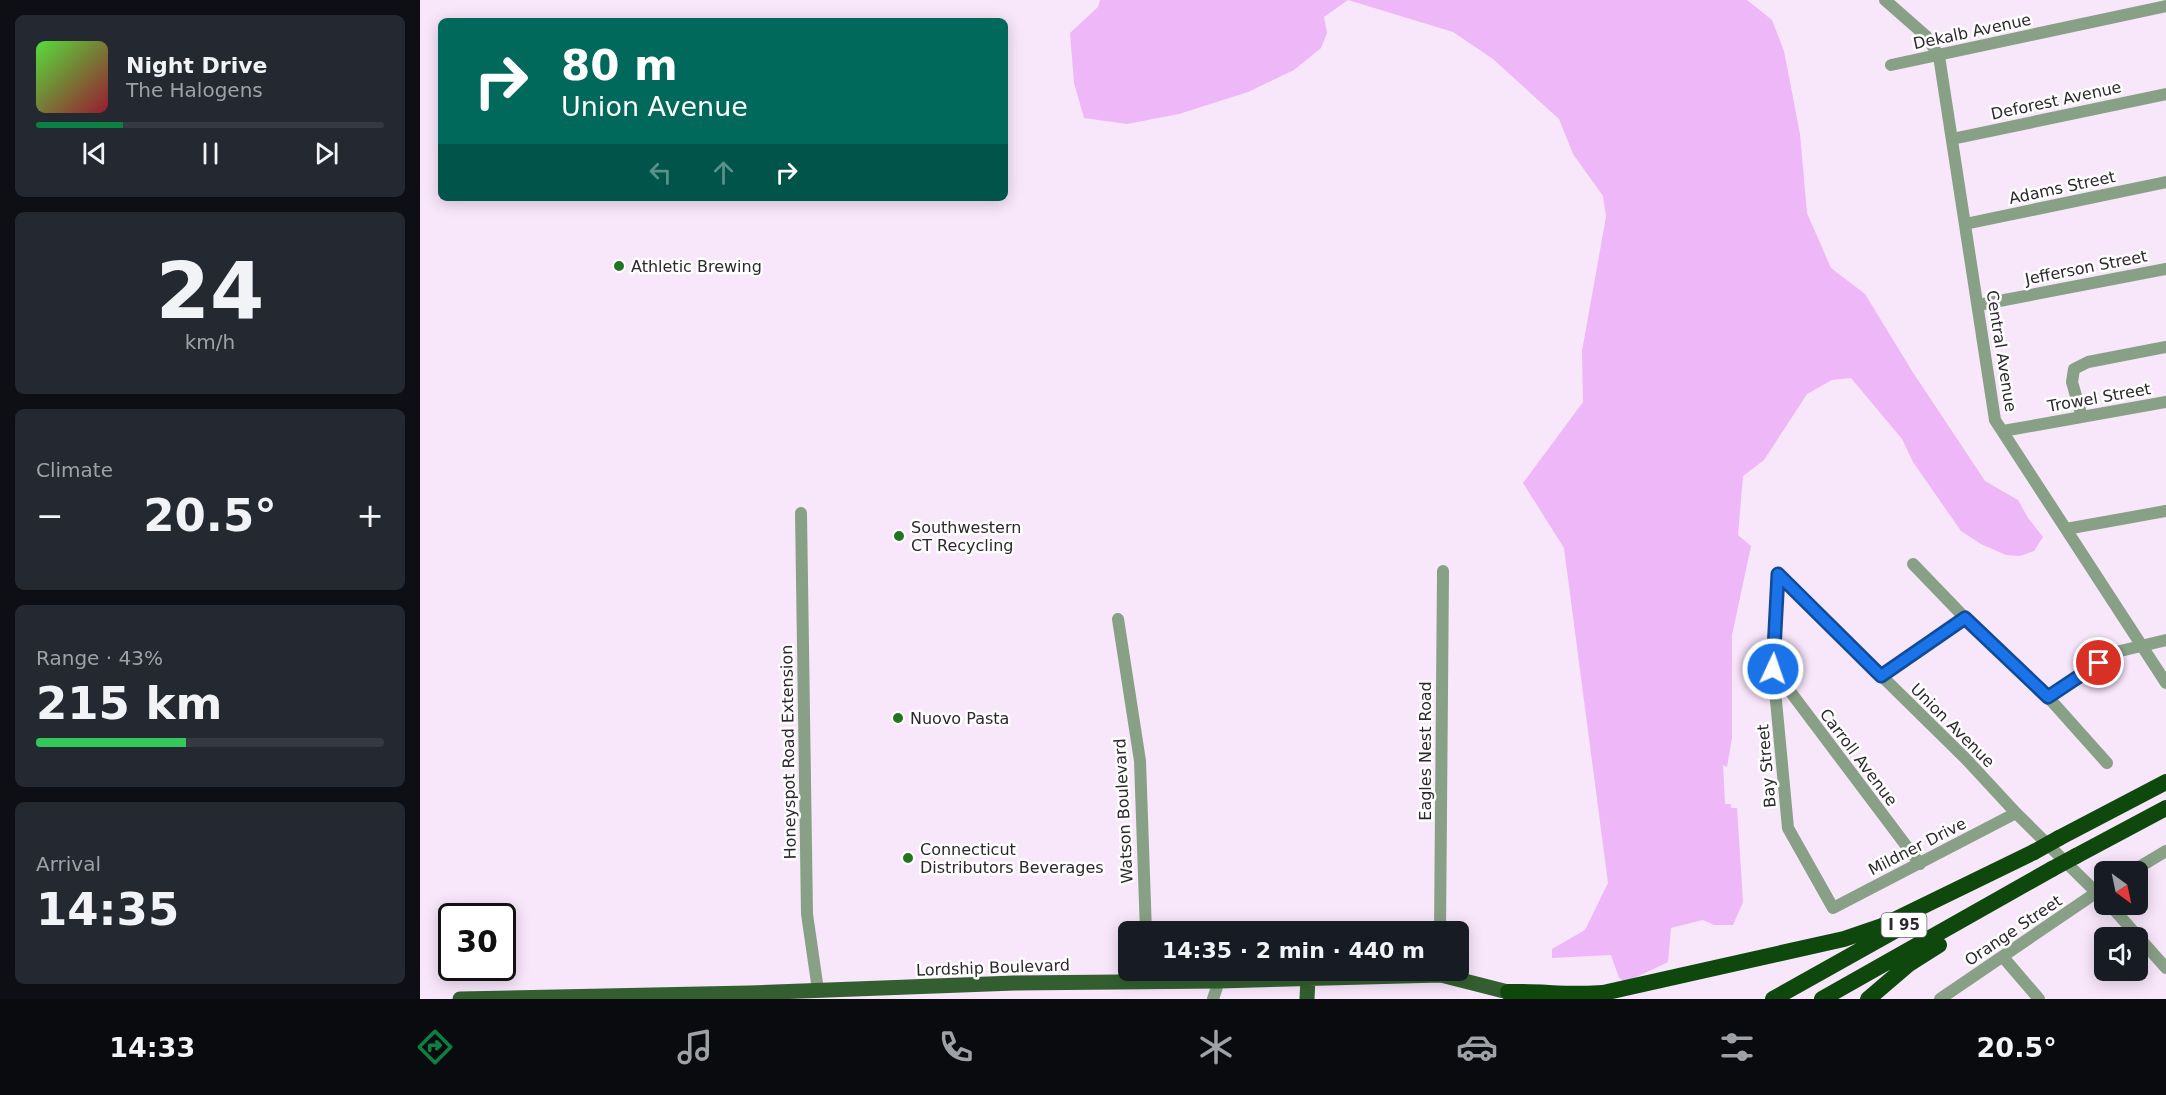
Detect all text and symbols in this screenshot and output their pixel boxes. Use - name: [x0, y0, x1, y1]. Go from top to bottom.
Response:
- street label: Dekalb Avenue: [1911, 10, 2033, 53]
- text: 80 m: [561, 41, 678, 90]
- icon: right: [462, 42, 540, 120]
- text: Night Drive: [126, 53, 267, 78]
- street label: Deforest Avenue: [1989, 77, 2123, 124]
- text: The Halogens: [126, 78, 263, 102]
- text: Union Avenue: [561, 91, 748, 122]
- icon: previous: [78, 137, 111, 170]
- icon: pause: [194, 137, 227, 170]
- icon: next: [310, 137, 343, 170]
- icon: left: [644, 156, 677, 189]
- icon: ahead: [707, 156, 740, 189]
- icon: right: [770, 156, 803, 189]
- street label: Adams Street: [2007, 167, 2117, 208]
- text: 24: [156, 246, 264, 336]
- street label: Jefferson Street: [2022, 246, 2149, 289]
- place label: Athletic Brewing: [631, 257, 762, 276]
- marker: Athletic Brewing: [612, 259, 626, 273]
- street label: Central Avenue: [1983, 289, 2020, 413]
- text: km/h: [185, 330, 235, 354]
- street label: Trowel Street: [2045, 379, 2152, 416]
- text: Climate: [36, 458, 113, 482]
- text: 20.5°: [143, 489, 277, 542]
- text: −: [36, 496, 64, 535]
- text: +: [356, 496, 384, 535]
- place label: Southwestern CT Recycling: [911, 518, 1021, 555]
- marker: Southwestern CT Recycling: [892, 529, 906, 543]
- position arrow: [1741, 637, 1805, 701]
- pin: [2073, 637, 2124, 688]
- street label: Honeyspot Road Extension: [777, 644, 800, 859]
- text: Range · 43%: [36, 646, 163, 670]
- icon: arrive: [2082, 646, 2115, 679]
- text: 215 km: [36, 677, 222, 730]
- street label: Union Avenue: [1907, 679, 1999, 771]
- street label: Eagles Nest Road: [1416, 681, 1435, 821]
- street label: Carroll Avenue: [1816, 705, 1901, 810]
- place label: Nuovo Pasta: [910, 709, 1009, 728]
- marker: Nuovo Pasta: [891, 711, 905, 725]
- street label: Bay Street: [1753, 723, 1780, 809]
- street label: Watson Boulevard: [1110, 738, 1137, 884]
- street label: Mildner Drive: [1865, 814, 1969, 879]
- place label: Connecticut Distributors Beverages: [920, 840, 1104, 877]
- marker: Connecticut Distributors Beverages: [901, 851, 915, 865]
- text: Arrival: [36, 852, 101, 876]
- north arrow: [2094, 861, 2148, 915]
- map controls: [2094, 861, 2148, 981]
- text: 14:35: [36, 883, 179, 936]
- street label: Orange Street: [1961, 891, 2065, 970]
- speed limit sign: 30: [438, 903, 516, 981]
- road number: I 95: [1882, 913, 1926, 937]
- button: sound: [2094, 927, 2148, 981]
- text: 14:35 · 2 min · 440 m: [1162, 938, 1425, 963]
- street label: Lordship Boulevard: [916, 955, 1070, 980]
- icon: directions: [414, 1026, 456, 1068]
- icon: music: [674, 1026, 716, 1068]
- icon: phone: [935, 1026, 977, 1068]
- icon: climate: [1195, 1026, 1237, 1068]
- icon: car: [1456, 1026, 1498, 1068]
- icon: filters: [1716, 1026, 1758, 1068]
- text: 14:33: [109, 1032, 195, 1063]
- text: 20.5°: [1977, 1032, 2057, 1063]

